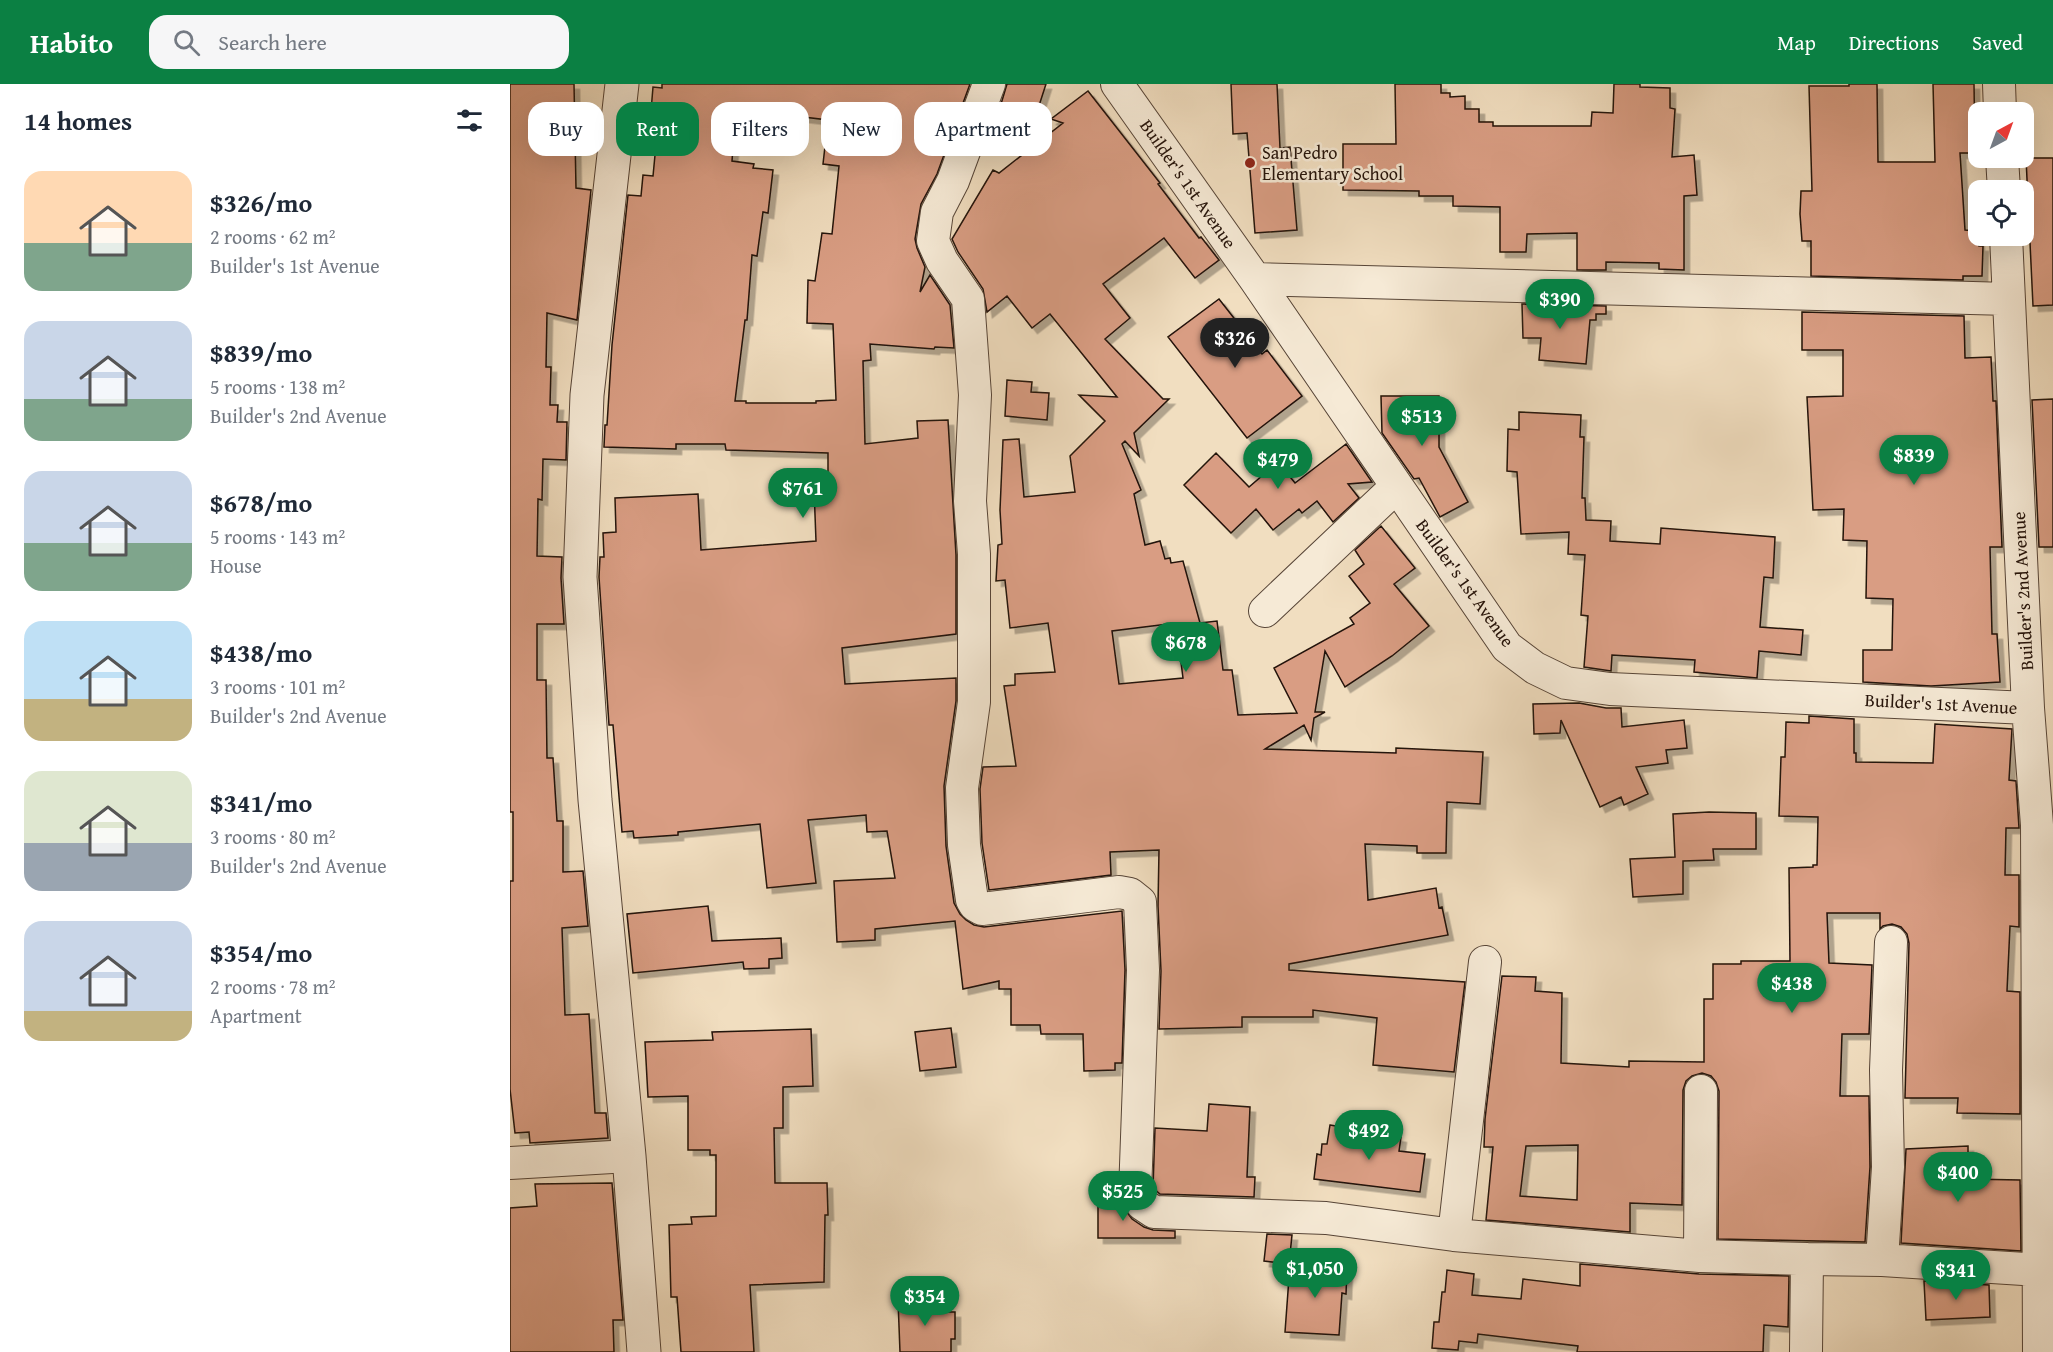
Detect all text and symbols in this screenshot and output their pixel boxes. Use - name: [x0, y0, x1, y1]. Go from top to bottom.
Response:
- search box: [149, 15, 569, 69]
- text: Habito: [30, 22, 113, 63]
- icon: search: [170, 26, 203, 59]
- text: Search here: [218, 26, 327, 58]
- text: Map: [1777, 27, 1816, 58]
- text: Directions: [1849, 27, 1939, 58]
- text: Saved: [1972, 27, 2023, 58]
- text: 14 homes: [24, 101, 132, 140]
- chip: Buy: [528, 102, 604, 156]
- chip: Rent: [616, 102, 699, 156]
- chip: Filters: [711, 102, 809, 156]
- chip: New: [821, 102, 902, 156]
- chip: Apartment: [914, 102, 1052, 156]
- north arrow: [1968, 102, 2034, 168]
- map controls: [1968, 102, 2034, 246]
- icon: filters: [453, 104, 486, 137]
- street label: Builder's 1st Avenue: [1134, 113, 1243, 254]
- place label: San Pedro Elementary School: [1262, 139, 1403, 187]
- marker: San Pedro Elementary School: [1243, 156, 1257, 170]
- button: locate: [1968, 180, 2034, 246]
- text: $326/mo: [210, 183, 312, 222]
- icon: home: [72, 195, 144, 267]
- text: 2 rooms · 62 m²: [210, 222, 336, 251]
- text: Builder's 1st Avenue: [210, 251, 380, 280]
- pin: $390: [1524, 279, 1596, 330]
- text: $390: [1539, 284, 1581, 313]
- pin: $326: [1199, 318, 1271, 369]
- text: $326: [1214, 323, 1256, 352]
- text: $839/mo: [210, 333, 312, 372]
- icon: home: [72, 345, 144, 417]
- text: 5 rooms · 138 m²: [210, 372, 345, 401]
- pin: $513: [1386, 396, 1458, 447]
- text: Builder's 2nd Avenue: [210, 401, 387, 430]
- text: $513: [1401, 401, 1443, 430]
- pin: $839: [1878, 435, 1950, 486]
- pin: $479: [1242, 439, 1314, 490]
- text: $839: [1893, 440, 1935, 469]
- text: $479: [1257, 444, 1299, 473]
- pin: $761: [767, 468, 839, 519]
- text: $761: [782, 473, 824, 502]
- text: $678/mo: [210, 483, 312, 522]
- icon: home: [72, 495, 144, 567]
- street label: Builder's 2nd Avenue: [2005, 511, 2040, 671]
- street label: Builder's 1st Avenue: [1410, 513, 1521, 652]
- text: 5 rooms · 143 m²: [210, 522, 345, 551]
- text: House: [210, 551, 262, 580]
- pin: $678: [1150, 622, 1222, 673]
- text: $678: [1165, 627, 1207, 656]
- text: $438/mo: [210, 633, 312, 672]
- icon: home: [72, 645, 144, 717]
- text: 3 rooms · 101 m²: [210, 672, 345, 701]
- street label: Builder's 1st Avenue: [1864, 686, 2018, 721]
- text: Builder's 2nd Avenue: [210, 701, 387, 730]
- text: $341/mo: [210, 783, 312, 822]
- icon: home: [72, 795, 144, 867]
- text: 3 rooms · 80 m²: [210, 822, 336, 851]
- text: Builder's 2nd Avenue: [210, 851, 387, 880]
- text: $354/mo: [210, 933, 312, 972]
- icon: home: [72, 945, 144, 1017]
- pin: $438: [1756, 963, 1828, 1014]
- text: $438: [1771, 968, 1813, 997]
- text: 2 rooms · 78 m²: [210, 972, 336, 1001]
- text: Apartment: [210, 1001, 302, 1030]
- pin: $492: [1333, 1110, 1405, 1161]
- text: $492: [1348, 1115, 1390, 1144]
- pin: $400: [1922, 1152, 1994, 1203]
- text: $400: [1937, 1157, 1979, 1186]
- pin: $525: [1087, 1171, 1159, 1222]
- text: $525: [1102, 1176, 1144, 1205]
- pin: $1,050: [1266, 1248, 1364, 1299]
- pin: $341: [1920, 1250, 1992, 1301]
- text: $1,050: [1286, 1253, 1344, 1282]
- text: $341: [1935, 1255, 1977, 1284]
- pin: $354: [889, 1276, 961, 1327]
- text: $354: [904, 1281, 946, 1310]

